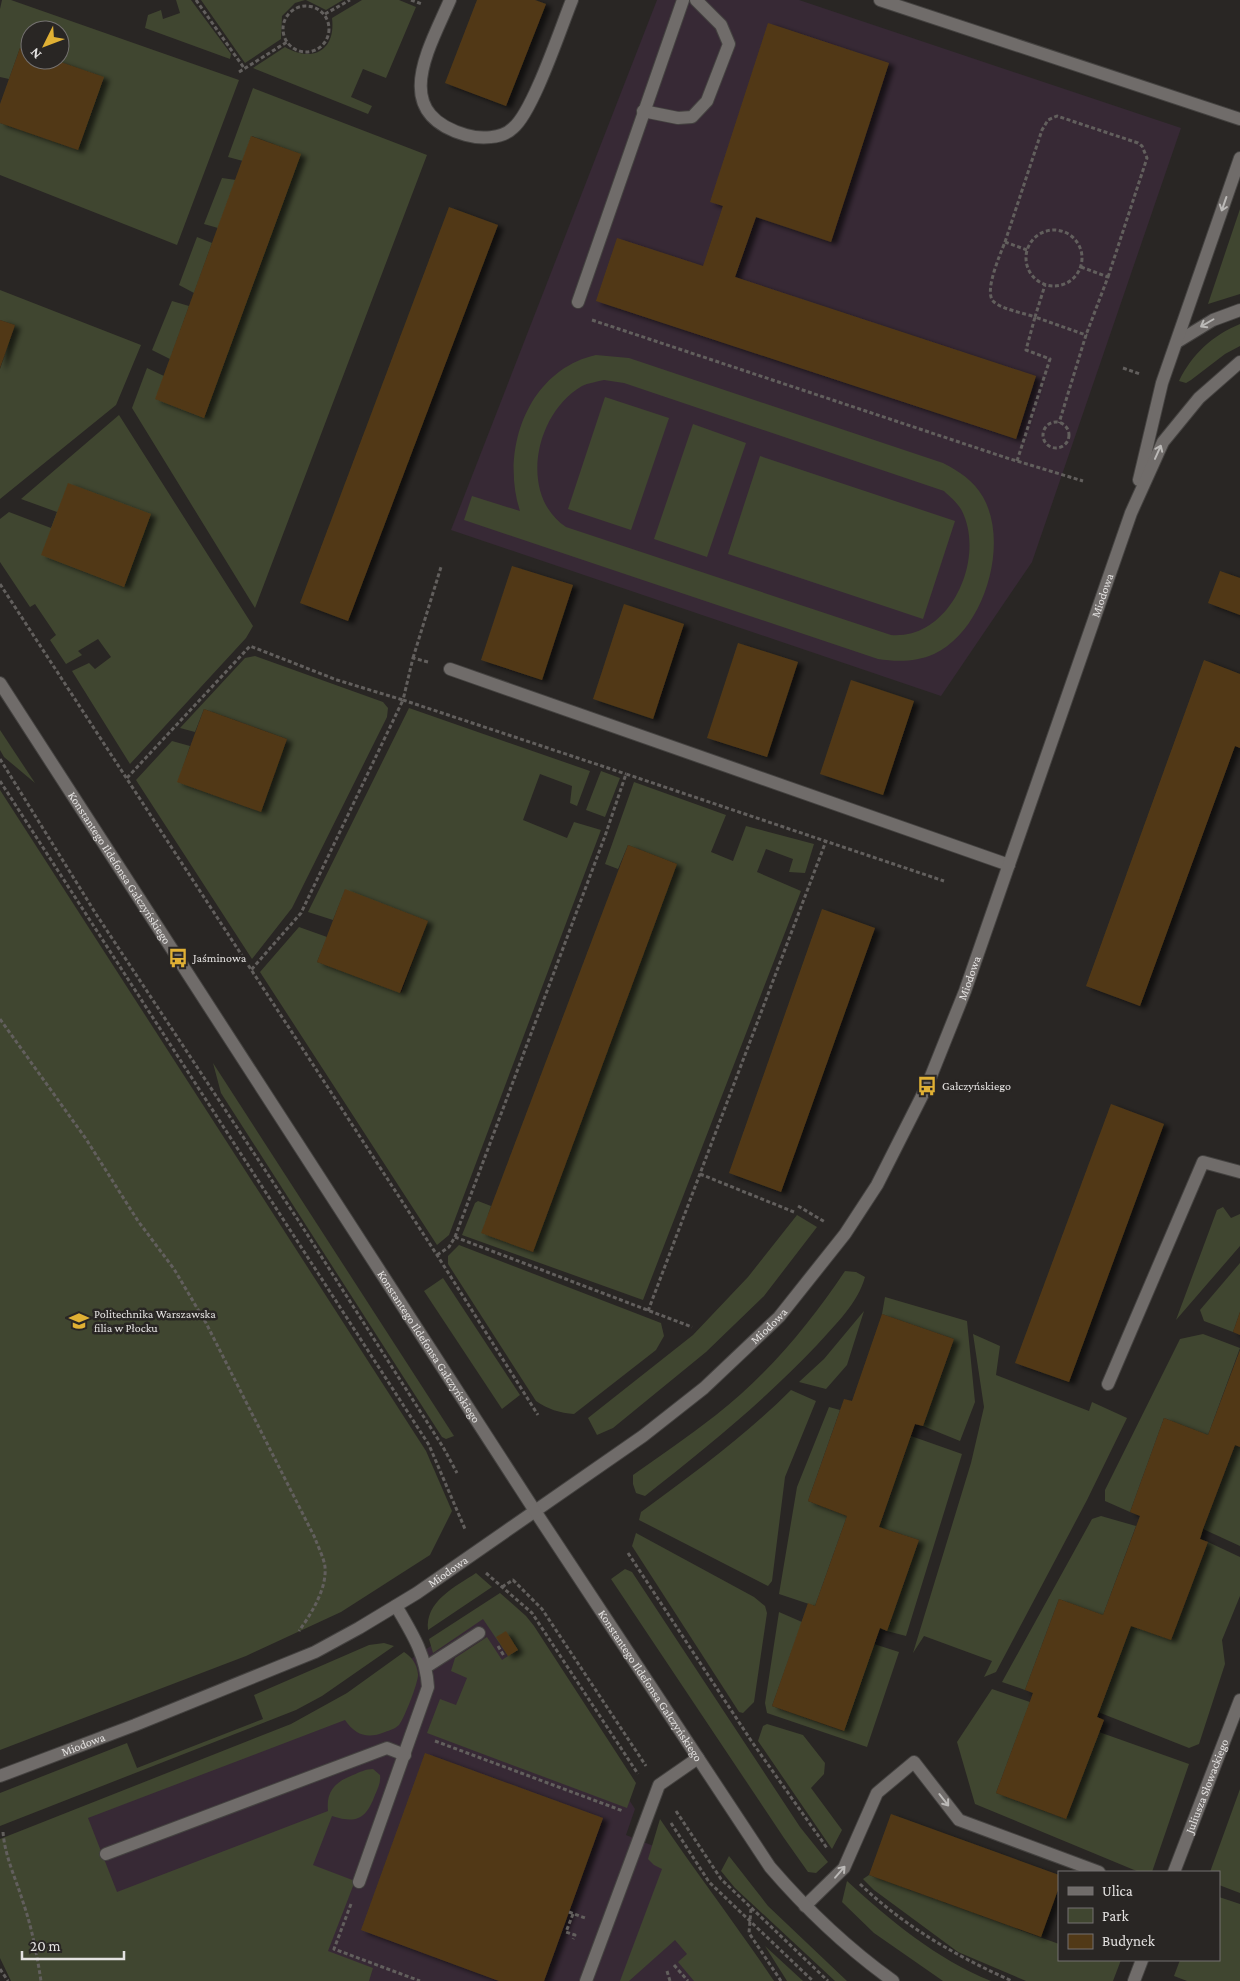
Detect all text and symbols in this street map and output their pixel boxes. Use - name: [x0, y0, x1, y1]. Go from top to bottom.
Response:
- north arrow: [20, 20, 70, 70]
- text: N: [26, 44, 44, 63]
- one-way arrow: [1219, 196, 1228, 211]
- one-way arrow: [1201, 319, 1215, 329]
- one-way arrow: [1153, 445, 1163, 460]
- street label: Miodowa: [1088, 571, 1117, 619]
- street label: Konstantego Ildefonsa Gałczyńskiego: [65, 789, 174, 947]
- bus stop icon: Jaśminowa: [167, 947, 189, 969]
- place label: Jaśminowa: [192, 951, 247, 965]
- street label: Miodowa: [955, 954, 984, 1002]
- bus stop icon: Gałczyńskiego: [916, 1075, 938, 1097]
- place label: Gałczyńskiego: [942, 1079, 1011, 1093]
- street label: Konstantego Ildefonsa Gałczyńskiego: [374, 1268, 483, 1425]
- street label: Miodowa: [748, 1305, 791, 1347]
- place label: Politechnika Warszawska filia w Płocku: [94, 1307, 216, 1335]
- school or university icon: Politechnika Warszawska filia w Płocku: [68, 1310, 90, 1332]
- street label: Miodowa: [425, 1553, 471, 1590]
- street label: Konstantego Ildefonsa Gałczyńskiego: [595, 1607, 705, 1764]
- street label: Miodowa: [59, 1730, 107, 1759]
- street label: Juliusza Słowackiego: [1182, 1737, 1231, 1836]
- one-way arrow: [939, 1794, 950, 1807]
- one-way arrow: [834, 1865, 845, 1878]
- legend: [1058, 1871, 1220, 1961]
- text: Ulica: [1102, 1883, 1133, 1899]
- text: Park: [1102, 1908, 1129, 1924]
- scale bar: [22, 1928, 125, 1960]
- text: Budynek: [1102, 1933, 1156, 1950]
- text: 20 m: [30, 1938, 61, 1954]

